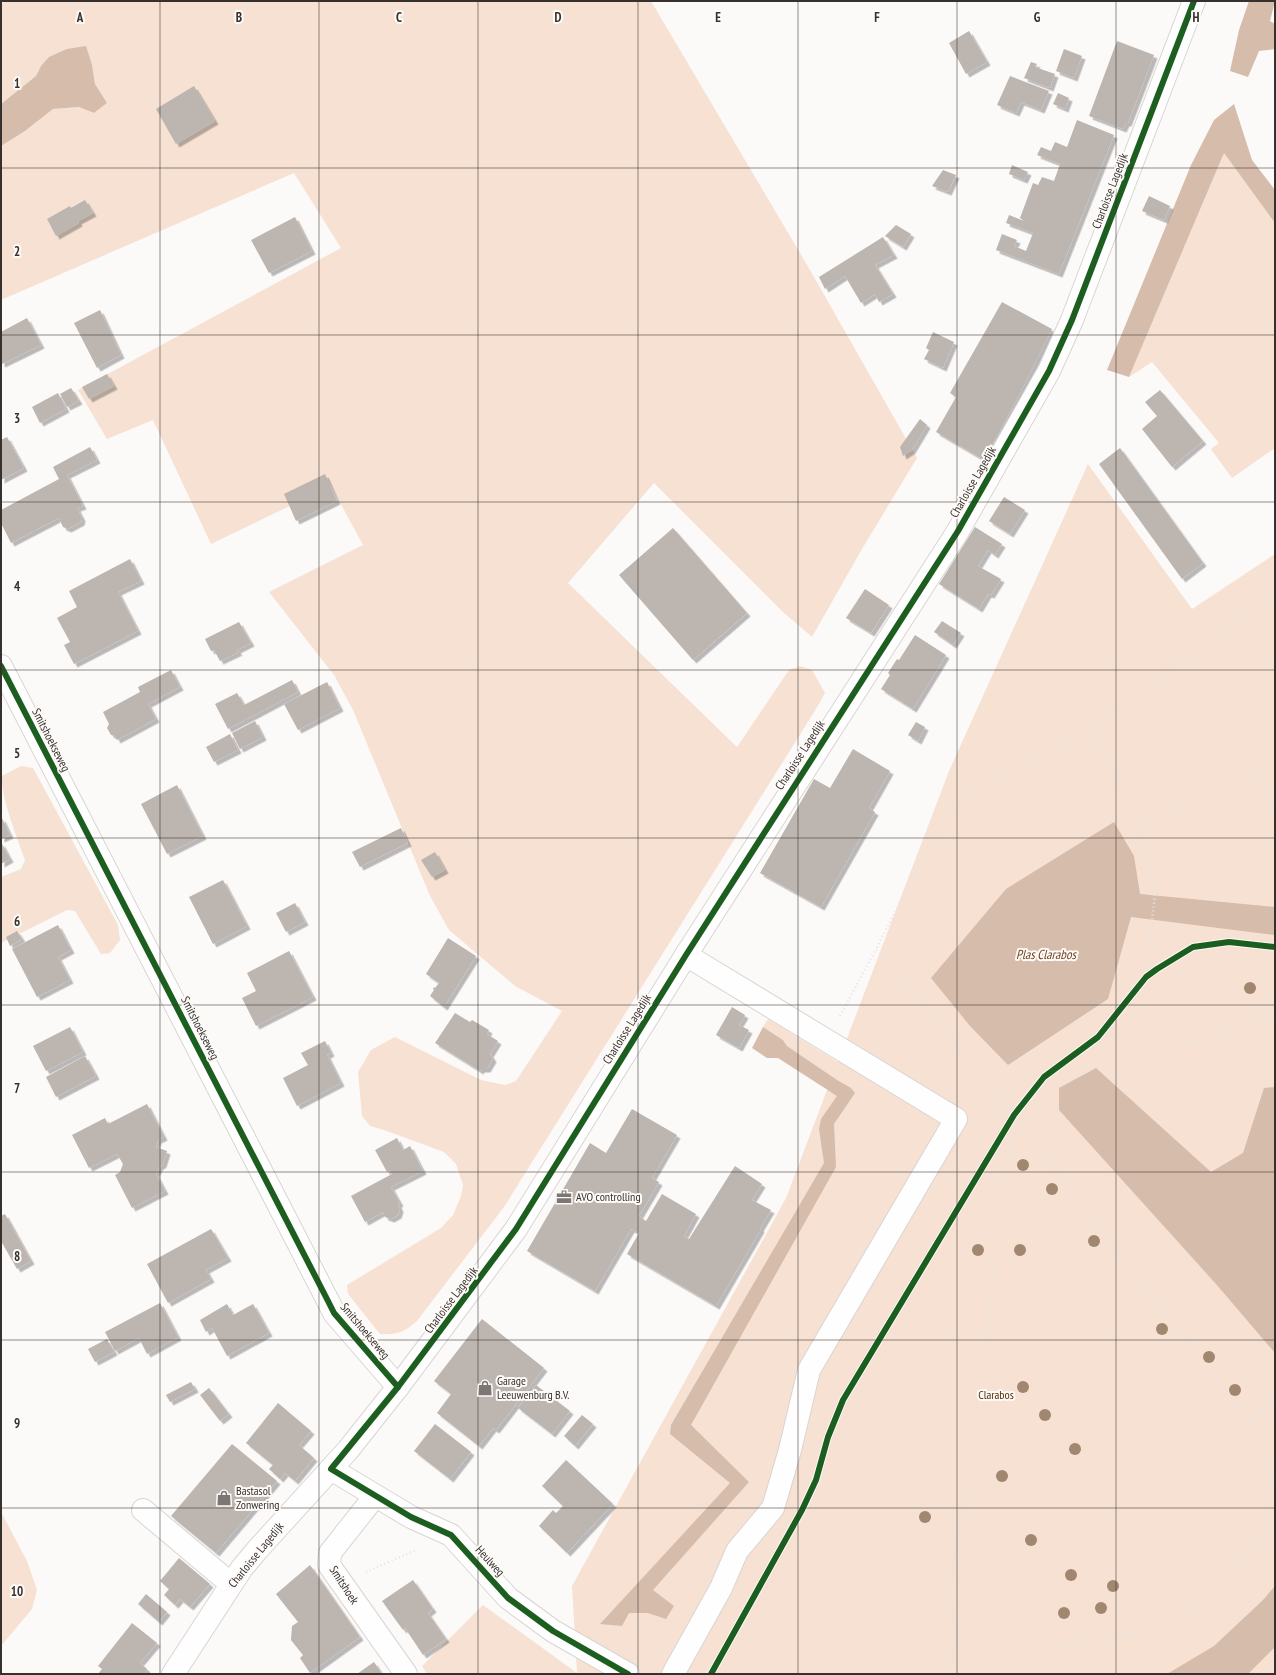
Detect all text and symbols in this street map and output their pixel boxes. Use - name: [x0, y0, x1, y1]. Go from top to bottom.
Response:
- text: A: [76, 9, 84, 26]
- text: B: [236, 9, 242, 26]
- text: C: [396, 9, 402, 26]
- text: D: [555, 9, 562, 26]
- text: E: [715, 9, 721, 26]
- text: F: [874, 9, 880, 26]
- text: G: [1034, 9, 1041, 26]
- text: H: [1193, 9, 1200, 26]
- text: 1: [14, 75, 20, 92]
- street label: Charloisse Lagedijk: [1088, 151, 1131, 231]
- text: 2: [14, 243, 20, 260]
- text: 3: [14, 410, 20, 427]
- street label: Charloisse Lagedijk: [946, 443, 999, 520]
- text: 4: [14, 578, 21, 595]
- street label: Smitshoekseweg: [29, 706, 74, 774]
- street label: Charloisse Lagedijk: [772, 717, 828, 792]
- text: 5: [14, 745, 20, 762]
- text: 6: [14, 913, 20, 930]
- water label: Plas Clarabos: [1016, 946, 1078, 963]
- street label: Charloisse Lagedijk: [599, 991, 654, 1067]
- street label: Smitshoekseweg: [178, 994, 223, 1062]
- text: 7: [14, 1080, 20, 1097]
- office icon: AVO controlling: [555, 1188, 573, 1206]
- place label: AVO controlling: [576, 1189, 641, 1204]
- text: 8: [14, 1248, 20, 1265]
- street label: Charloisse Lagedijk: [421, 1263, 481, 1336]
- street label: Smitshoekseweg: [337, 1299, 393, 1362]
- place label: Garage Leeuwenburg B.V.: [497, 1373, 569, 1402]
- shop icon: Garage Leeuwenburg B.V.: [476, 1379, 494, 1397]
- park label: Clarabos: [978, 1387, 1014, 1402]
- text: 9: [14, 1415, 20, 1432]
- place label: Bastasol Zonwering: [236, 1483, 280, 1512]
- shop icon: Bastasol Zonwering: [215, 1489, 233, 1507]
- street label: Charloisse Lagedijk: [225, 1519, 287, 1590]
- street label: Heulweg: [473, 1542, 508, 1579]
- street label: Smitshoek: [326, 1563, 363, 1607]
- text: 10: [11, 1583, 23, 1600]

